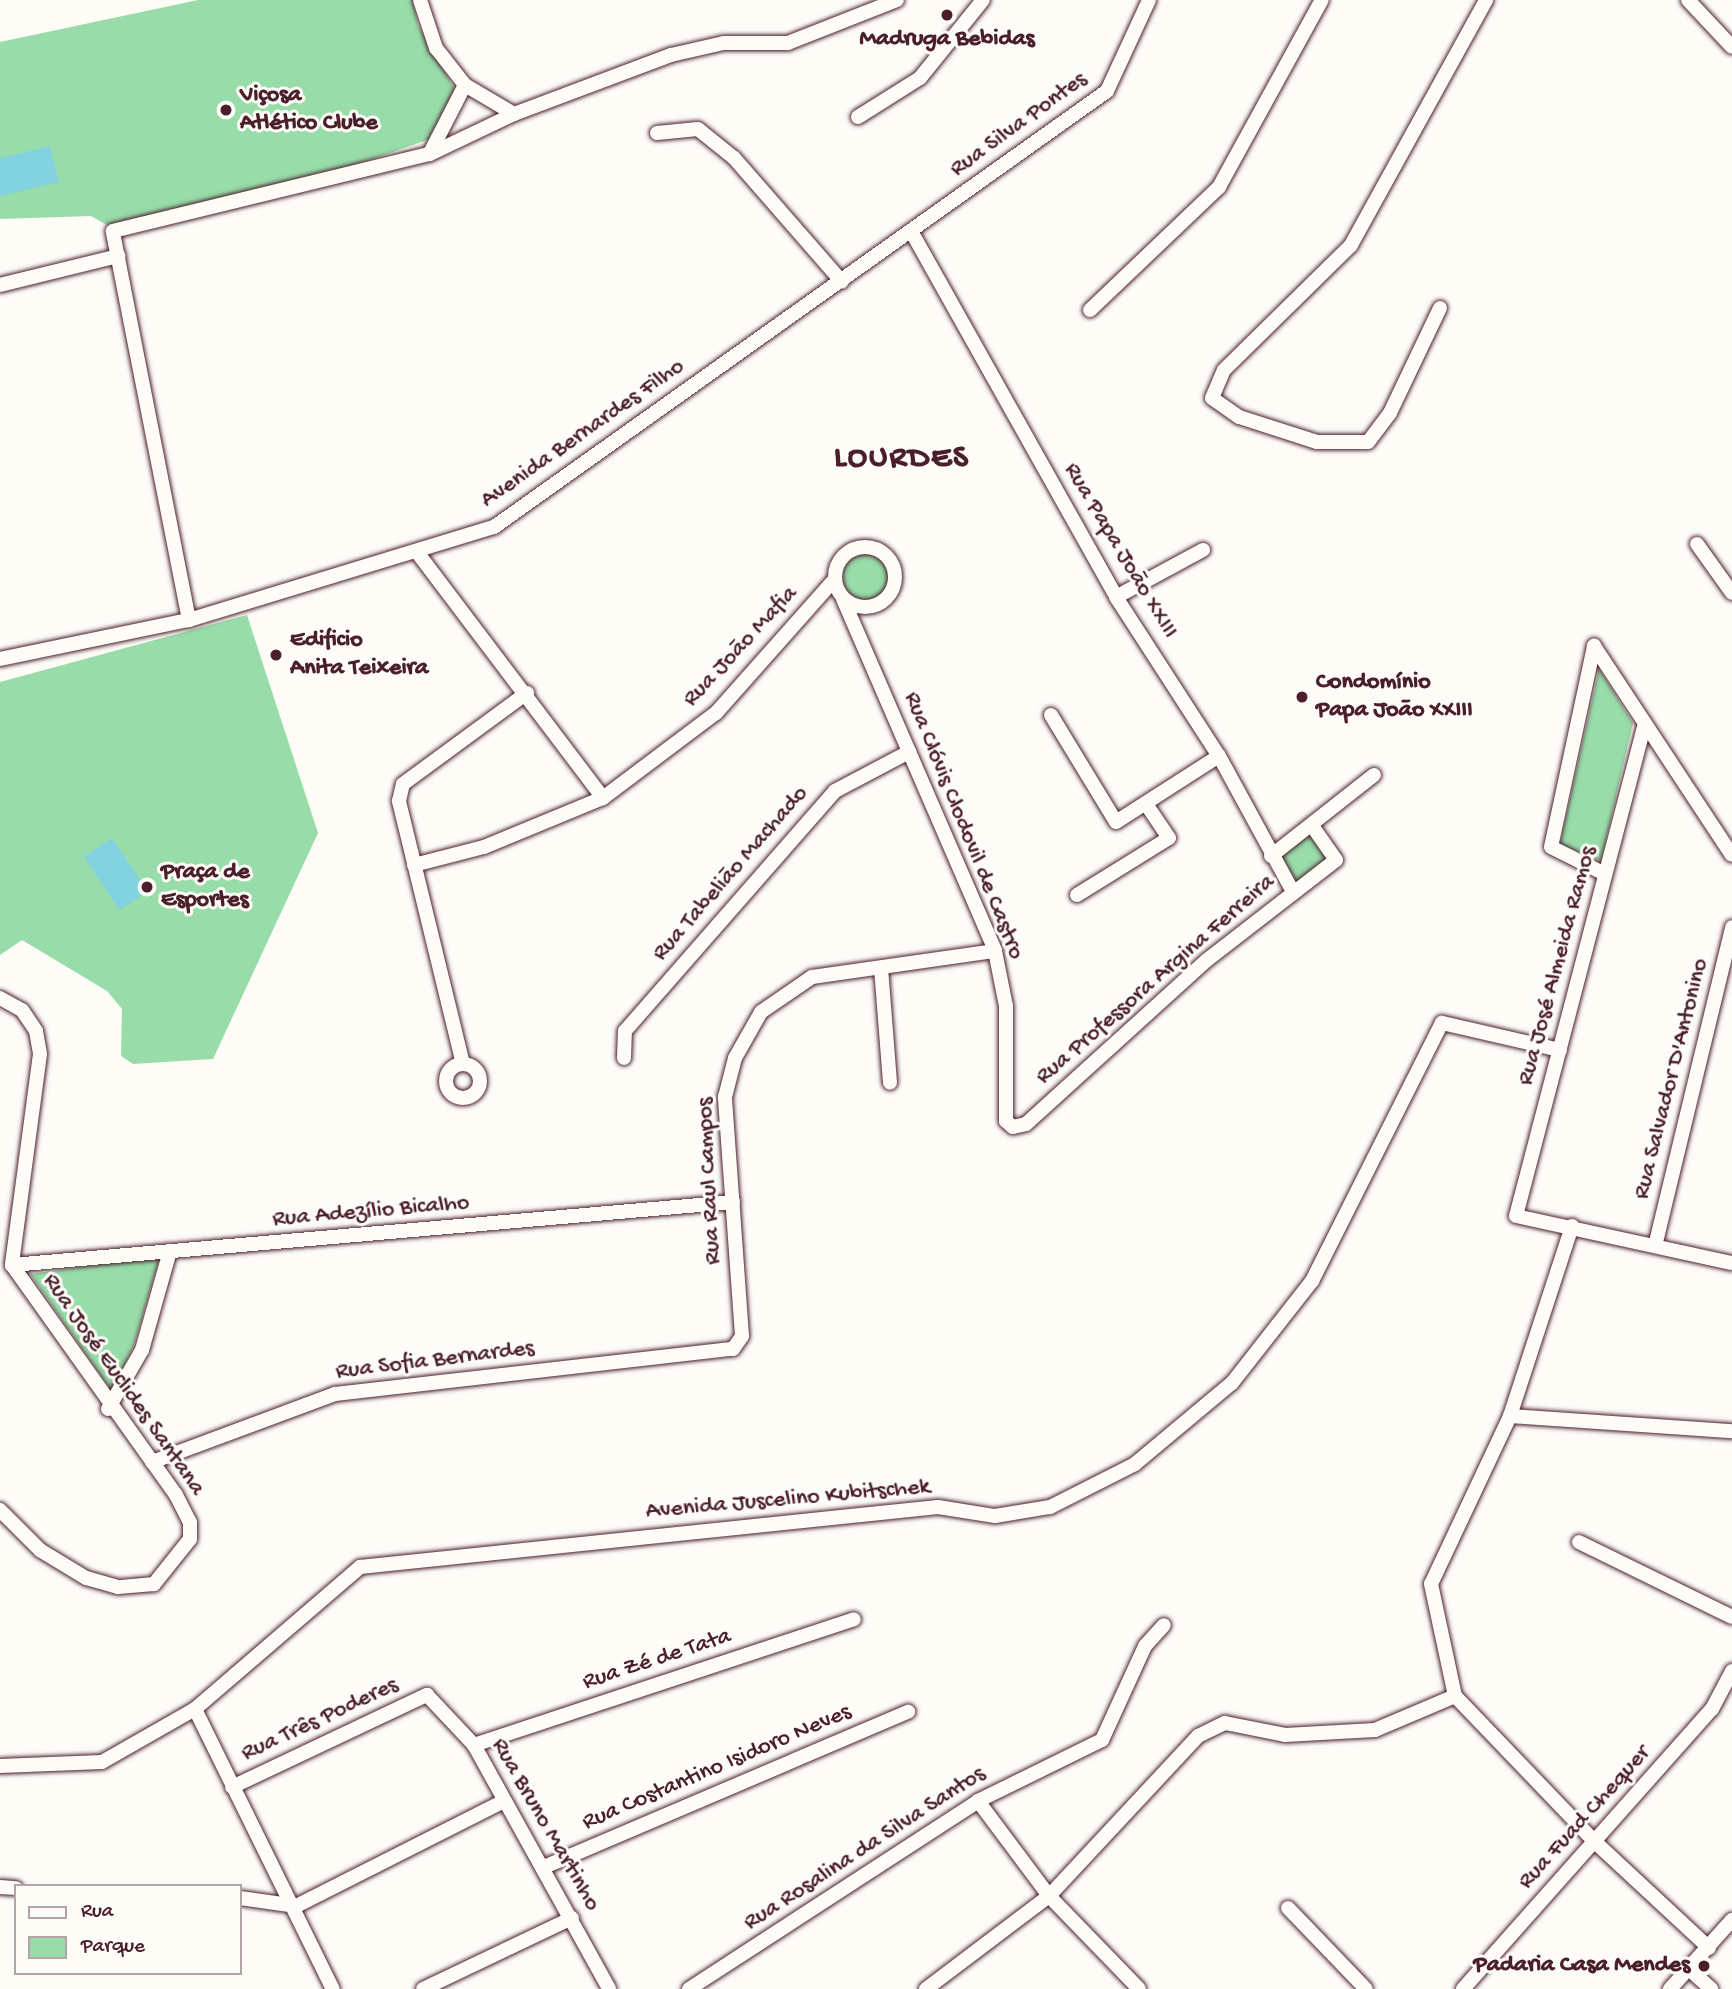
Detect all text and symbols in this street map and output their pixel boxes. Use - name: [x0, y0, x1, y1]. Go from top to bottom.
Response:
- marker: Madruga Bebidas: [939, 7, 955, 23]
- place label: Madruga Bebidas: [859, 26, 1035, 54]
- street label: Rua Silva Pontes: [945, 66, 1093, 184]
- place label: Viçosa Atlético Clube: [240, 82, 378, 138]
- marker: Viçosa Atlético Clube: [218, 102, 234, 118]
- street label: Avenida Bernardes Filho: [476, 353, 690, 515]
- district label: LOURDES: [835, 440, 969, 478]
- street label: Rua Papa João XXIII: [1056, 458, 1184, 644]
- street label: Rua João Mafia: [678, 580, 804, 714]
- place label: Edificio Anita Teixeira: [290, 627, 428, 683]
- marker: Edificio Anita Teixeira: [268, 647, 284, 663]
- place label: Condomínio Papa João XXIII: [1316, 669, 1473, 725]
- street label: Rua Clóvis Clodovil de Castro: [896, 688, 1030, 964]
- marker: Condomínio Papa João XXIII: [1294, 689, 1310, 705]
- street label: Rua Tabelião Machado: [647, 780, 815, 968]
- street label: Rua José Almeida Ramos: [1512, 843, 1604, 1089]
- place label: Praça de Esportes: [161, 859, 250, 915]
- street label: Rua Professora Argina Ferreira: [1031, 868, 1281, 1092]
- marker: Praça de Esportes: [139, 879, 155, 895]
- street label: Rua Salvador D'Antonino: [1628, 956, 1716, 1202]
- street label: Rua Raul Campos: [691, 1097, 729, 1265]
- street label: Rua Adezílio Bicalho: [271, 1189, 471, 1235]
- street label: Rua José Euclides Santana: [35, 1268, 211, 1502]
- street label: Rua Sofia Bernardes: [334, 1335, 536, 1387]
- street label: Avenida Juscelino Kubitschek: [645, 1473, 931, 1527]
- street label: Rua Zé de Tata: [579, 1622, 735, 1698]
- street label: Rua Três Poderes: [237, 1671, 403, 1769]
- street label: Rua Costantino Isidoro Neves: [578, 1698, 856, 1838]
- street label: Rua Bruno Martinho: [484, 1734, 606, 1916]
- street label: Rua Fuad Chequer: [1513, 1740, 1657, 1896]
- street label: Rua Rosalina da Silva Santos: [739, 1760, 991, 1938]
- legend: [14, 1884, 242, 1975]
- text: Rua: [81, 1900, 114, 1925]
- text: Parque: [81, 1935, 145, 1960]
- place label: Padaria Casa Mendes: [1473, 1952, 1690, 1980]
- marker: Padaria Casa Mendes: [1696, 1958, 1712, 1974]

